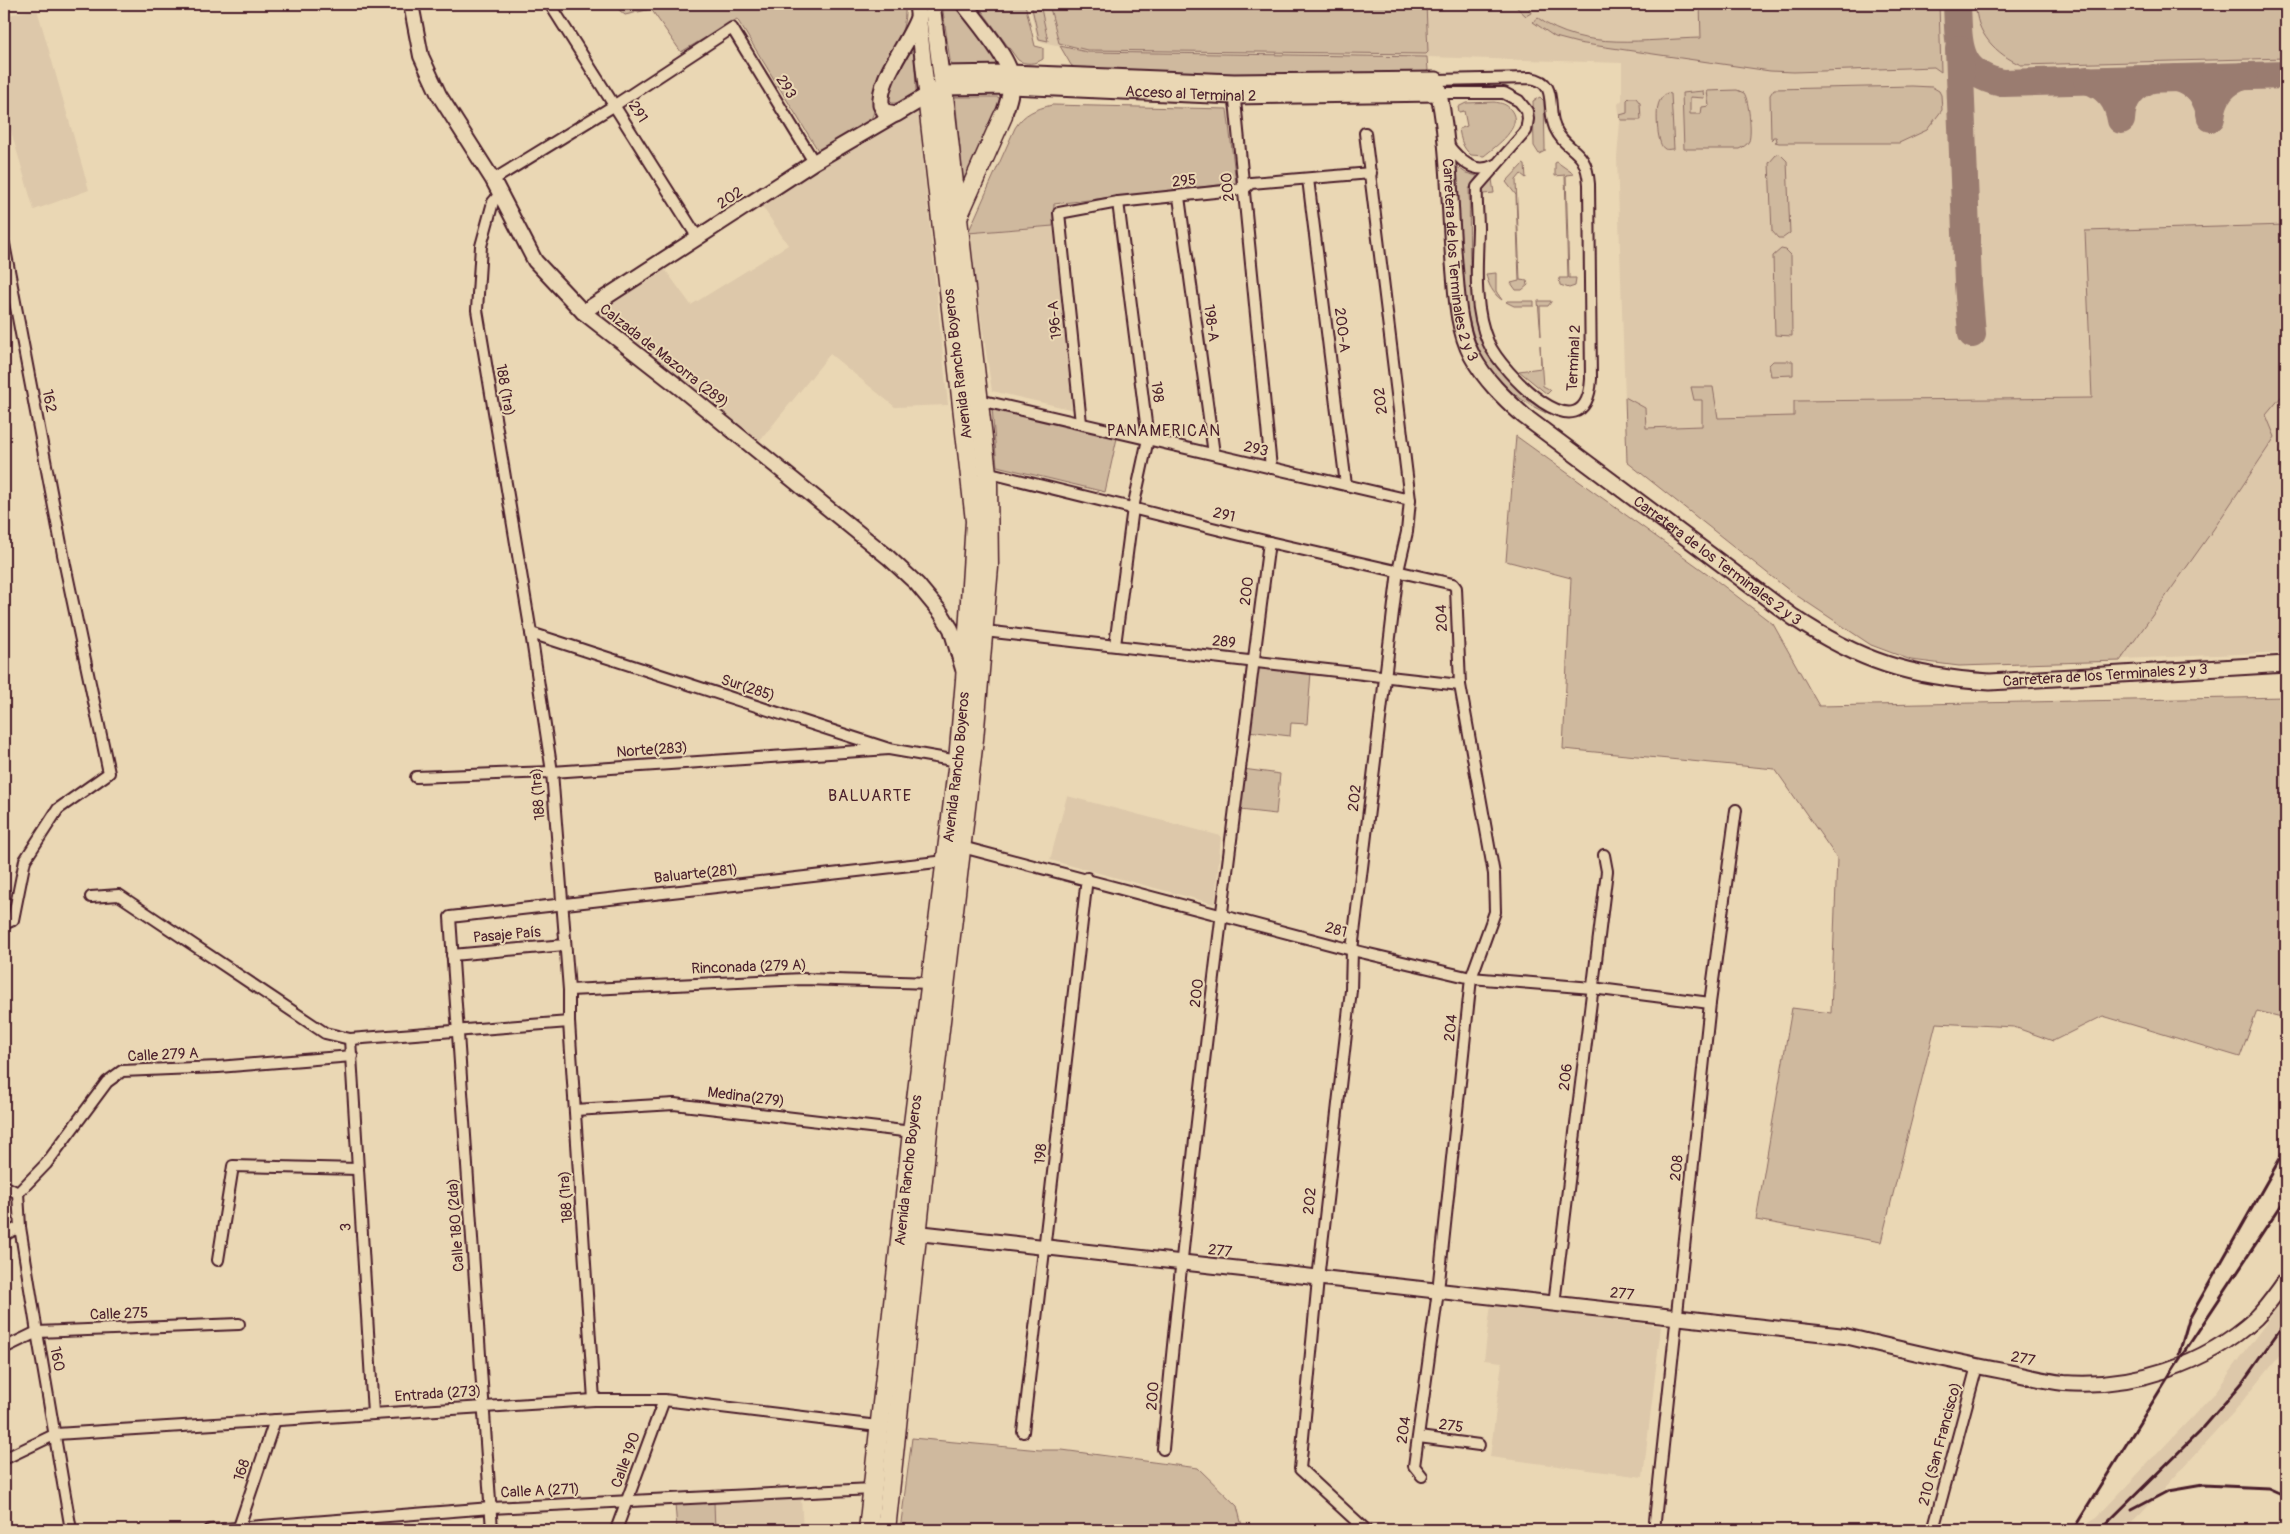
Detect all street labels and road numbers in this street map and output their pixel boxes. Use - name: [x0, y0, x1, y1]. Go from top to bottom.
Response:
- street label: 293: [771, 72, 801, 102]
- street label: Acceso al Terminal 2: [1125, 82, 1256, 105]
- street label: 291: [624, 98, 652, 126]
- street label: Carretera de los Terminales 2 y 3: [1438, 158, 1483, 365]
- street label: 295: [1171, 170, 1197, 192]
- street label: 200: [1217, 172, 1239, 202]
- street label: 202: [713, 183, 747, 213]
- street label: Avenida Rancho Boyeros: [939, 288, 977, 440]
- street label: Calzada de Mazorra (289): [596, 300, 732, 412]
- street label: 196-A: [1044, 300, 1066, 340]
- street label: 198-A: [1199, 303, 1223, 343]
- street label: 200-A: [1330, 307, 1354, 354]
- street label: Terminal 2: [1563, 324, 1585, 392]
- street label: 188 (1ra): [491, 362, 519, 418]
- street label: 198: [1146, 380, 1168, 404]
- street label: 202: [1370, 386, 1392, 416]
- street label: 162: [37, 388, 61, 414]
- street label: 293: [1242, 437, 1270, 461]
- street label: Carretera de los Terminales 2 y 3: [1630, 492, 1805, 630]
- street label: 291: [1211, 503, 1237, 527]
- street label: 200: [1236, 576, 1258, 606]
- street label: 204: [1432, 604, 1452, 632]
- street label: 289: [1211, 631, 1237, 653]
- street label: Carretera de los Terminales 2 y 3: [2002, 659, 2208, 691]
- street label: Sur(285): [719, 670, 777, 706]
- street label: Avenida Rancho Boyeros: [938, 691, 973, 843]
- street label: Norte(283): [616, 738, 688, 762]
- street label: 188 (1ra): [526, 767, 550, 821]
- street label: 202: [1344, 783, 1366, 813]
- street label: Baluarte(281): [653, 860, 739, 888]
- street label: 281: [1323, 918, 1349, 942]
- street label: Pasaje País: [472, 923, 542, 947]
- street label: Rinconada (279 A): [691, 955, 807, 979]
- street label: 200: [1186, 978, 1208, 1008]
- street label: 204: [1440, 1013, 1462, 1043]
- street label: Calle 279 A: [127, 1044, 199, 1066]
- street label: 206: [1555, 1062, 1577, 1092]
- street label: Medina(279): [706, 1083, 786, 1111]
- street label: Avenida Rancho Boyeros: [890, 1094, 926, 1246]
- street label: 198: [1030, 1142, 1052, 1166]
- street label: 208: [1666, 1154, 1688, 1182]
- street label: 188 (1ra): [555, 1170, 577, 1224]
- street label: Calle 180 (2da): [443, 1178, 469, 1272]
- street label: 202: [1299, 1187, 1321, 1215]
- street label: 3: [336, 1222, 356, 1232]
- street label: 277: [1207, 1240, 1233, 1262]
- street label: 277: [1609, 1283, 1635, 1305]
- street label: Calle 275: [89, 1303, 149, 1325]
- street label: 160: [45, 1345, 69, 1373]
- street label: 277: [2009, 1347, 2037, 1371]
- street label: 210 (San Francisco): [1914, 1380, 1966, 1508]
- street label: Entrada (273): [394, 1381, 482, 1407]
- street label: 200: [1142, 1381, 1164, 1411]
- street label: 204: [1393, 1415, 1415, 1445]
- street label: 275: [1438, 1415, 1464, 1437]
- street label: Calle 190: [607, 1430, 645, 1490]
- street label: 168: [229, 1456, 255, 1484]
- street label: Calle A (271): [500, 1479, 580, 1503]

